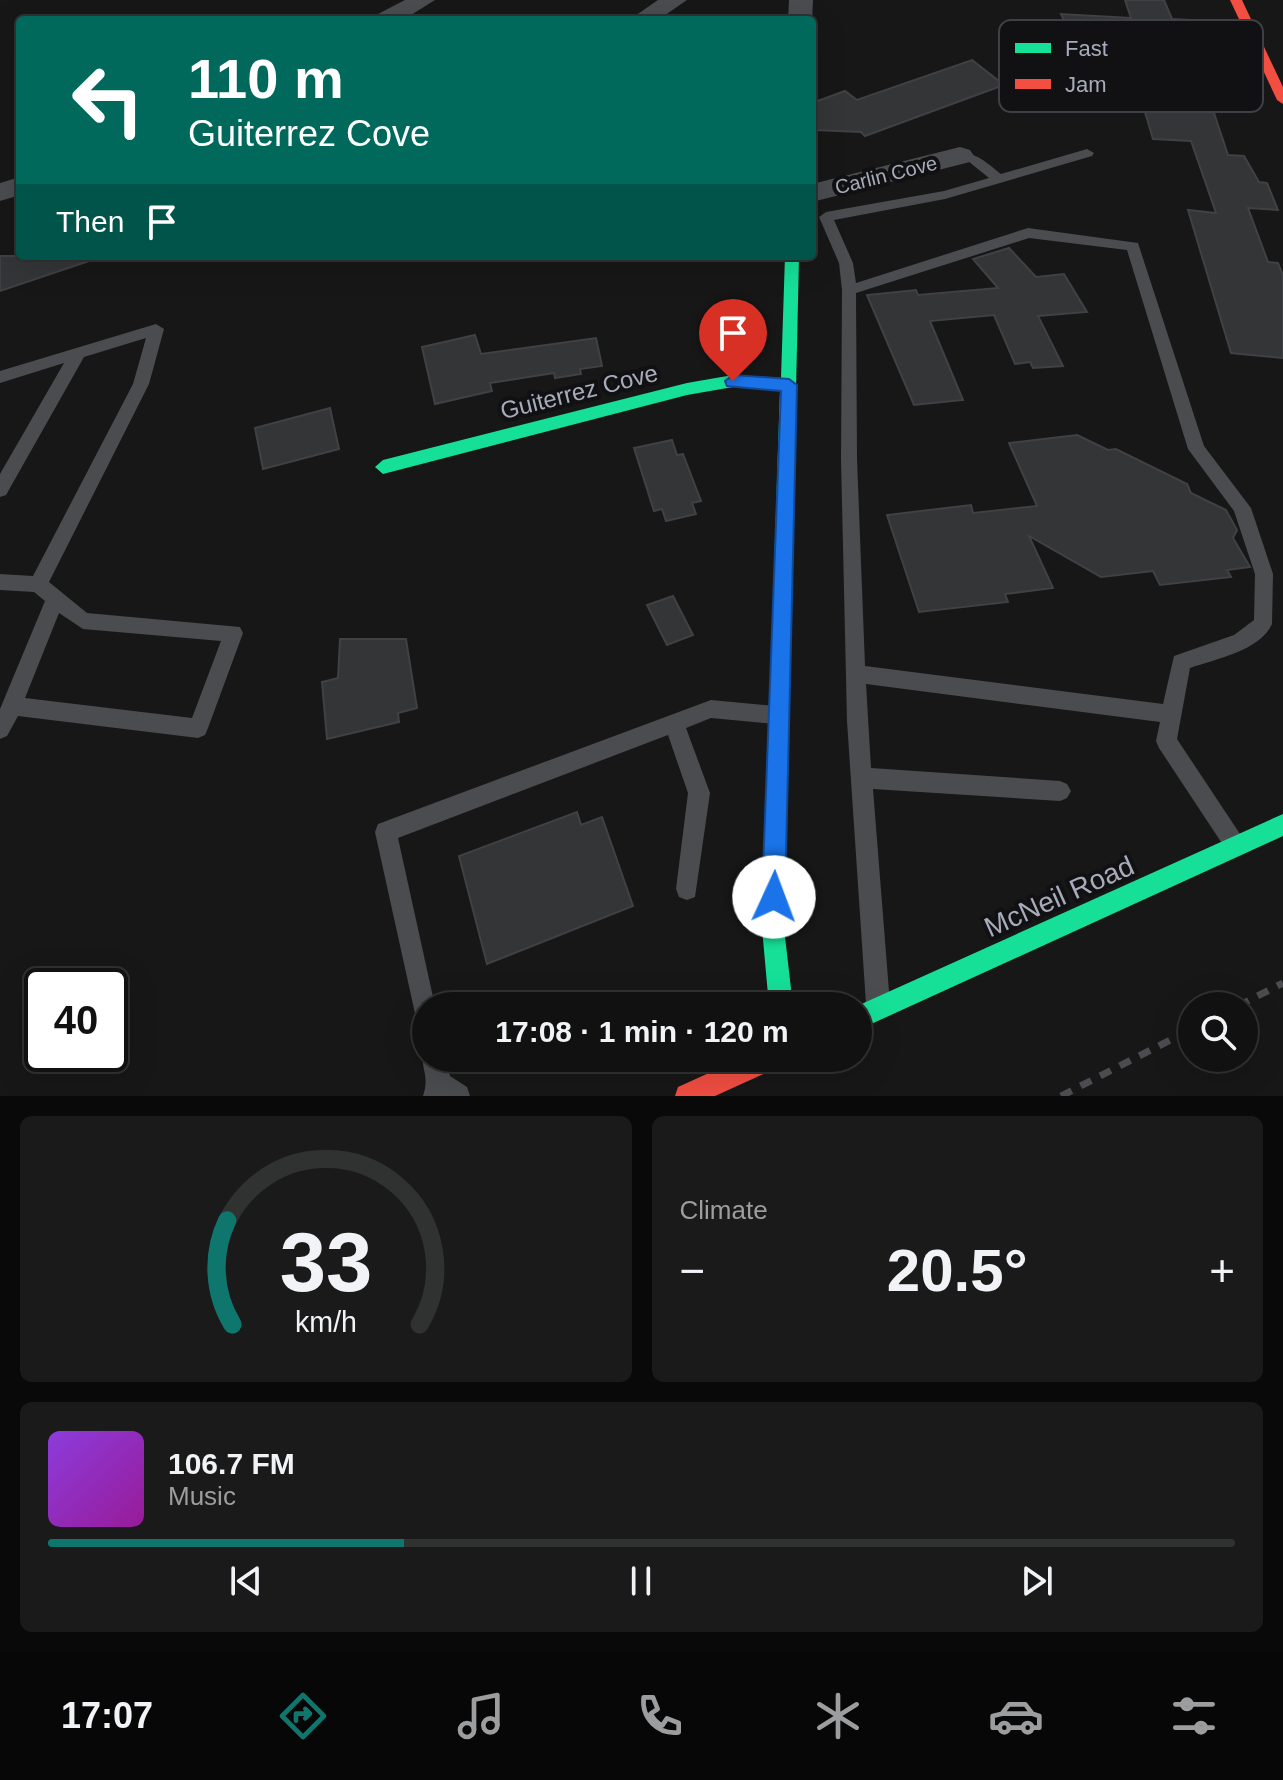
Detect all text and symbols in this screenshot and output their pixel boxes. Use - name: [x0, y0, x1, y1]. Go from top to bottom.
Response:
- legend: [999, 20, 1263, 112]
- text: Fast: [1065, 36, 1108, 61]
- text: 110 m: [188, 47, 344, 110]
- icon: left: [56, 48, 160, 152]
- text: Jam: [1065, 72, 1107, 97]
- text: Guiterrez Cove: [188, 113, 430, 154]
- street label: Carlin Cove: [833, 152, 939, 198]
- icon: arrive: [140, 200, 184, 244]
- text: Then: [56, 205, 124, 238]
- pin: [699, 299, 767, 381]
- icon: arrive: [711, 311, 755, 355]
- street label: Guiterrez Cove: [497, 359, 660, 424]
- street label: McNeil Road: [980, 850, 1139, 943]
- position arrow: [732, 855, 816, 939]
- speed limit sign: 40: [24, 968, 128, 1072]
- map controls: [1178, 992, 1258, 1072]
- button: search: [1178, 992, 1258, 1072]
- text: 17:08 · 1 min · 120 m: [495, 1015, 789, 1048]
- text: Climate: [680, 1195, 768, 1225]
- text: 33: [279, 1216, 372, 1309]
- text: 20.5°: [887, 1237, 1028, 1304]
- text: −: [680, 1246, 705, 1295]
- text: +: [1209, 1246, 1235, 1295]
- text: km/h: [295, 1306, 357, 1338]
- text: 106.7 FM: [168, 1447, 295, 1480]
- text: Music: [168, 1481, 236, 1511]
- icon: previous: [224, 1559, 268, 1603]
- icon: pause: [619, 1559, 663, 1603]
- icon: next: [1015, 1559, 1059, 1603]
- icon: directions: [275, 1688, 331, 1744]
- icon: music: [453, 1688, 509, 1744]
- icon: phone: [632, 1688, 688, 1744]
- icon: climate: [810, 1688, 866, 1744]
- icon: car: [988, 1688, 1044, 1744]
- icon: filters: [1166, 1688, 1222, 1744]
- text: 17:07: [61, 1695, 153, 1736]

